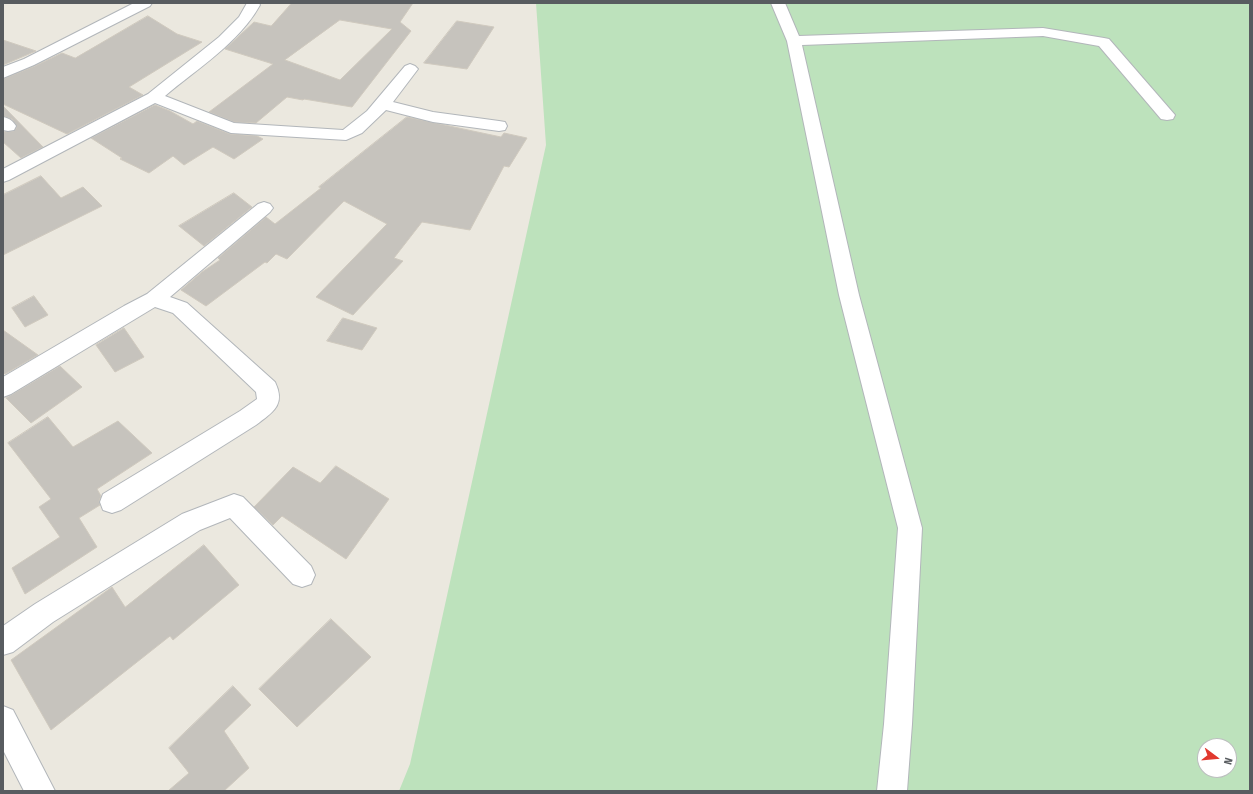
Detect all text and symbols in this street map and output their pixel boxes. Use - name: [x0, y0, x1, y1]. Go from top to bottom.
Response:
- north arrow: [1197, 738, 1237, 778]
- text: N: [1221, 756, 1235, 766]

